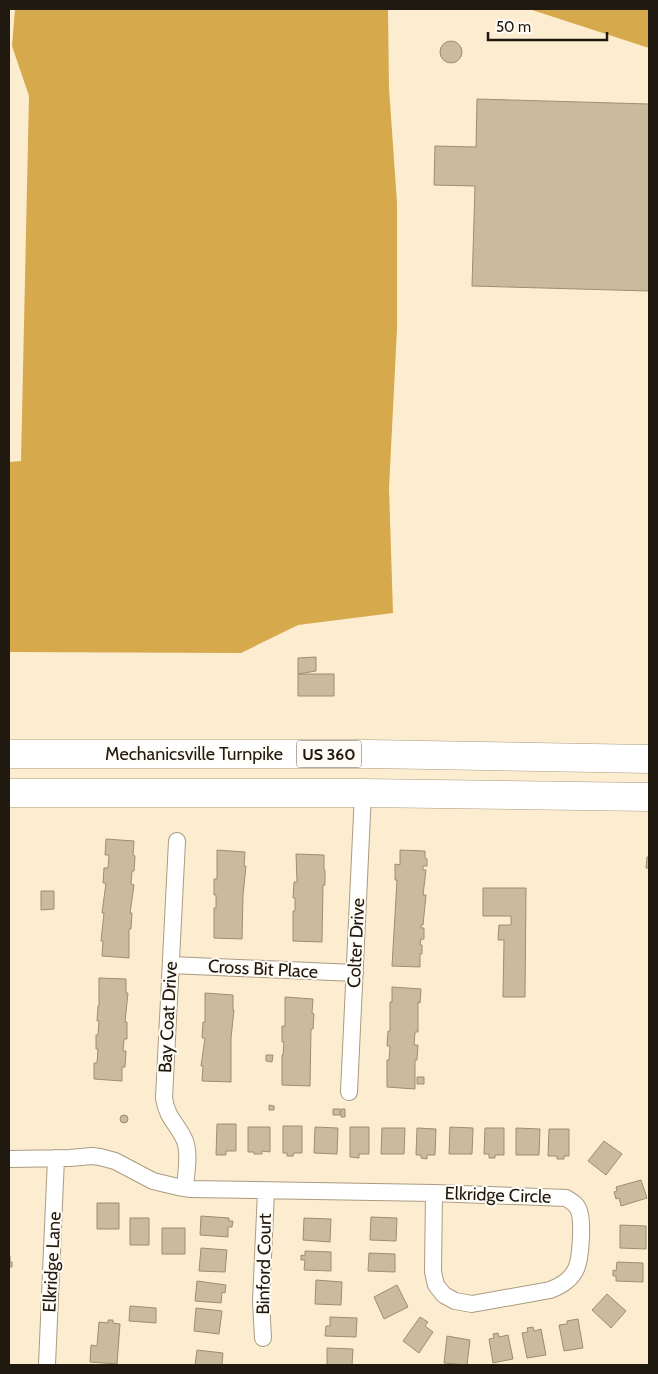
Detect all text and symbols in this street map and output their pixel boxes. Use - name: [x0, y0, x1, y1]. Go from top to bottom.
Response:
- scale bar: [488, 10, 607, 42]
- text: 50 m: [496, 18, 531, 36]
- road number: US 360: [296, 741, 362, 768]
- street label: Mechanicsville Turnpike: [105, 743, 283, 765]
- street label: Colter Drive: [343, 897, 369, 989]
- street label: Cross Bit Place: [207, 955, 319, 983]
- street label: Bay Coat Drive: [154, 961, 182, 1073]
- street label: Elkridge Circle: [444, 1182, 552, 1208]
- street label: Elkridge Lane: [38, 1211, 66, 1313]
- street label: Binford Court: [252, 1213, 276, 1315]

